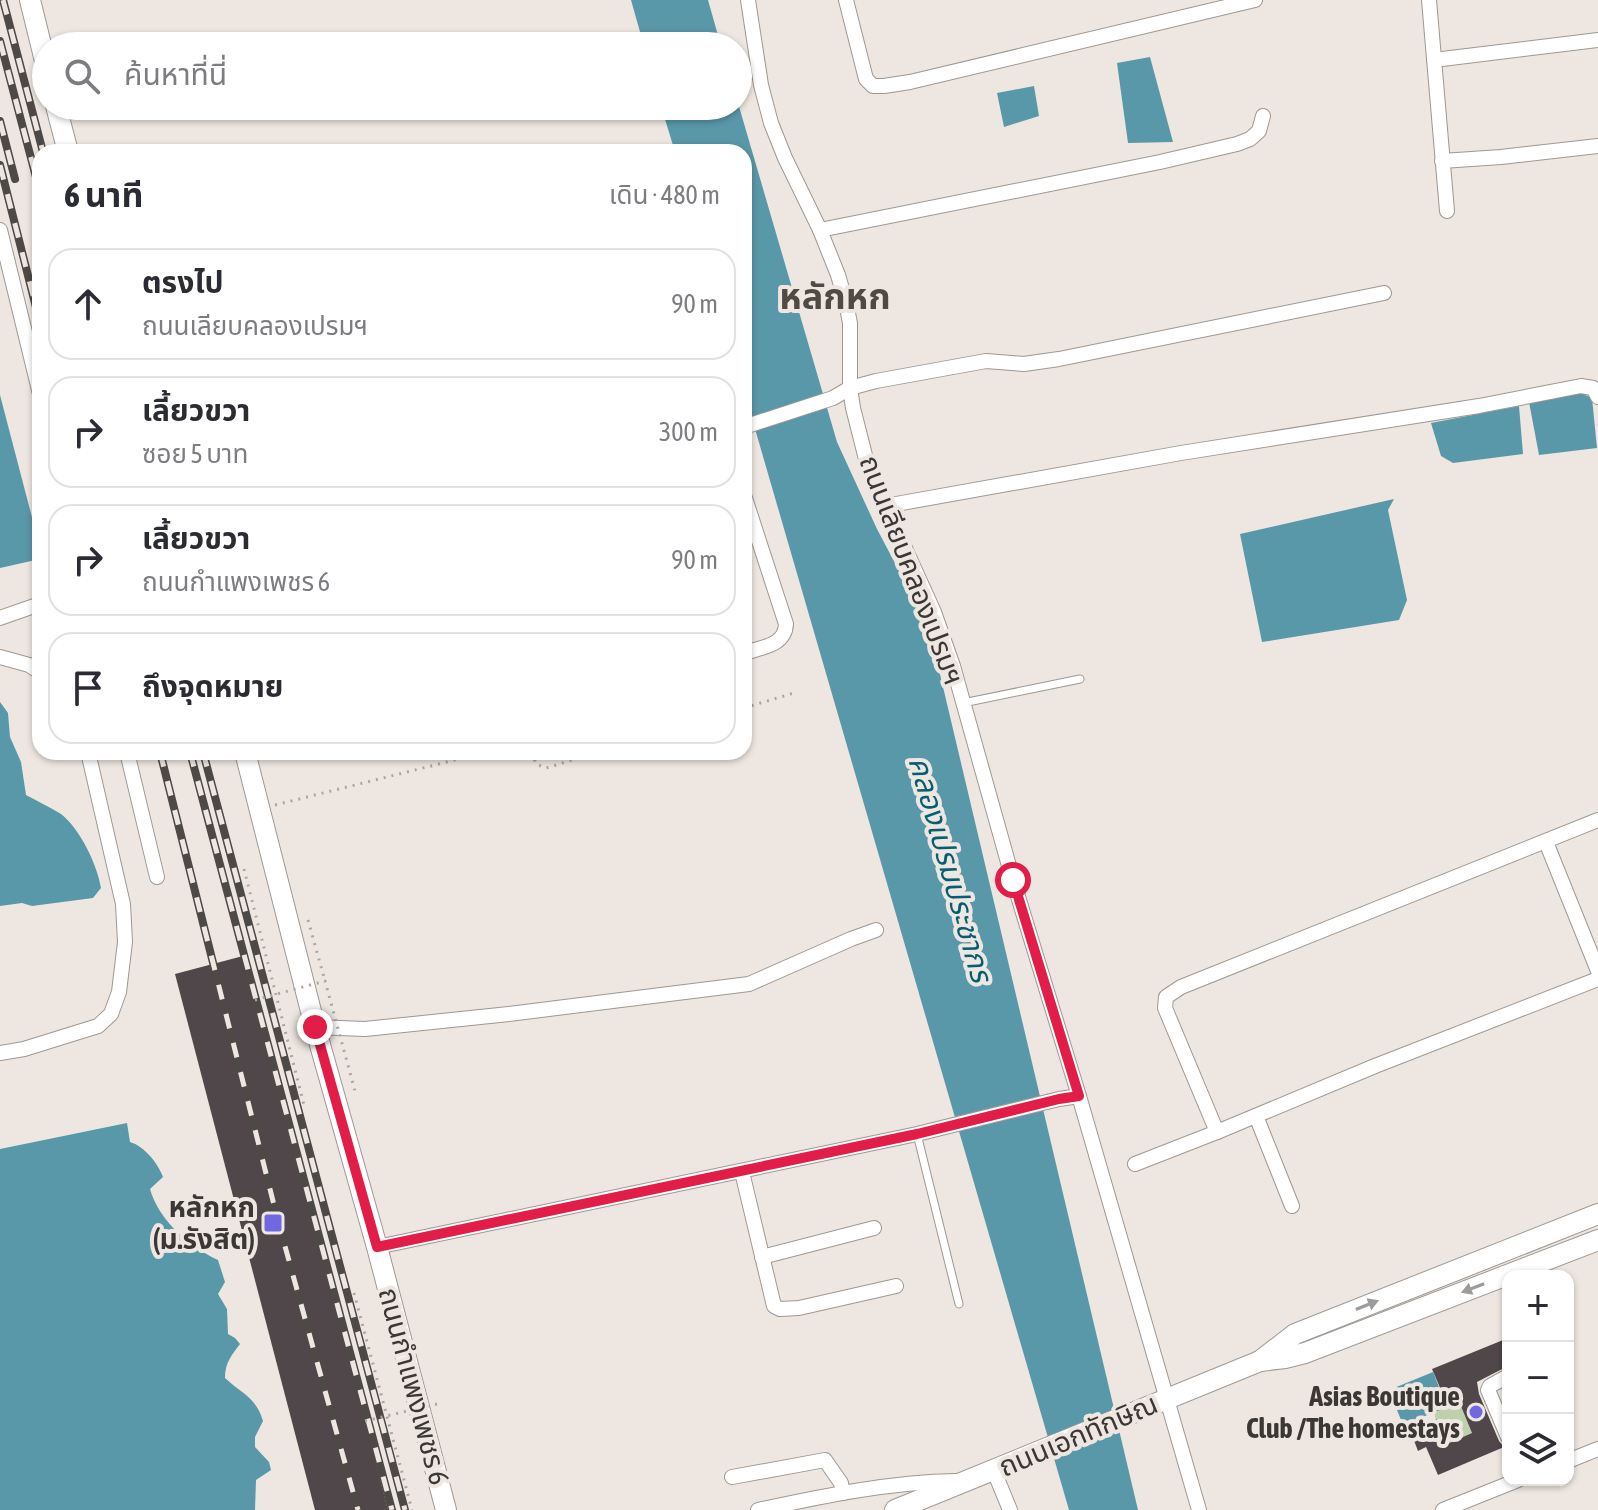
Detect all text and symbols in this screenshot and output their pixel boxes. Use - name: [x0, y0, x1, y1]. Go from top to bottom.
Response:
- search box: [32, 32, 752, 120]
- icon: search: [60, 54, 104, 98]
- text: ค้นหาที่นี่: [124, 57, 227, 91]
- text: 6 นาที: [64, 175, 143, 214]
- text: เดิน · 480 m: [609, 180, 720, 210]
- text: ตรงไป: [142, 265, 224, 299]
- district label: หลักหก: [779, 275, 891, 317]
- icon: ahead: [66, 282, 110, 326]
- text: 90 m: [671, 289, 718, 319]
- text: ถนนเลียบคลองเปรมฯ: [142, 311, 368, 341]
- text: เลี้ยวขวา: [142, 393, 250, 427]
- icon: right: [66, 410, 110, 454]
- text: 300 m: [659, 417, 718, 447]
- text: ซอย 5 บาท: [142, 439, 248, 469]
- street label: ถนนเลียบคลองเปรมฯ: [853, 451, 971, 689]
- text: เลี้ยวขวา: [142, 521, 250, 555]
- icon: right: [66, 538, 110, 582]
- text: 90 m: [671, 545, 718, 575]
- text: ถนนกำแพงเพชร 6: [142, 567, 330, 597]
- icon: arrive: [66, 666, 110, 710]
- text: ถึงจุดหมาย: [142, 669, 283, 703]
- water label: คลองเปรมประชากร: [903, 752, 1000, 988]
- route start: [995, 862, 1031, 898]
- route end: [297, 1009, 333, 1045]
- place label: หลักหก (ม.รังสิต): [153, 1191, 255, 1255]
- marker: หลักหก (ม.รังสิต): [262, 1212, 284, 1234]
- map controls: [1502, 1270, 1574, 1486]
- button: +: [1502, 1270, 1574, 1342]
- one-way arrow: [1461, 1282, 1485, 1295]
- street label: ถนนกำแพงเพชร 6: [372, 1284, 456, 1488]
- one-way arrow: [1355, 1298, 1379, 1311]
- button: −: [1502, 1342, 1574, 1414]
- place label: Asias Boutique Club /The homestays: [1246, 1380, 1460, 1444]
- street label: ถนนเอกทักษิณ: [994, 1387, 1162, 1483]
- marker: Asias Boutique Club /The homestays: [1467, 1403, 1485, 1421]
- button: layers: [1502, 1414, 1574, 1486]

